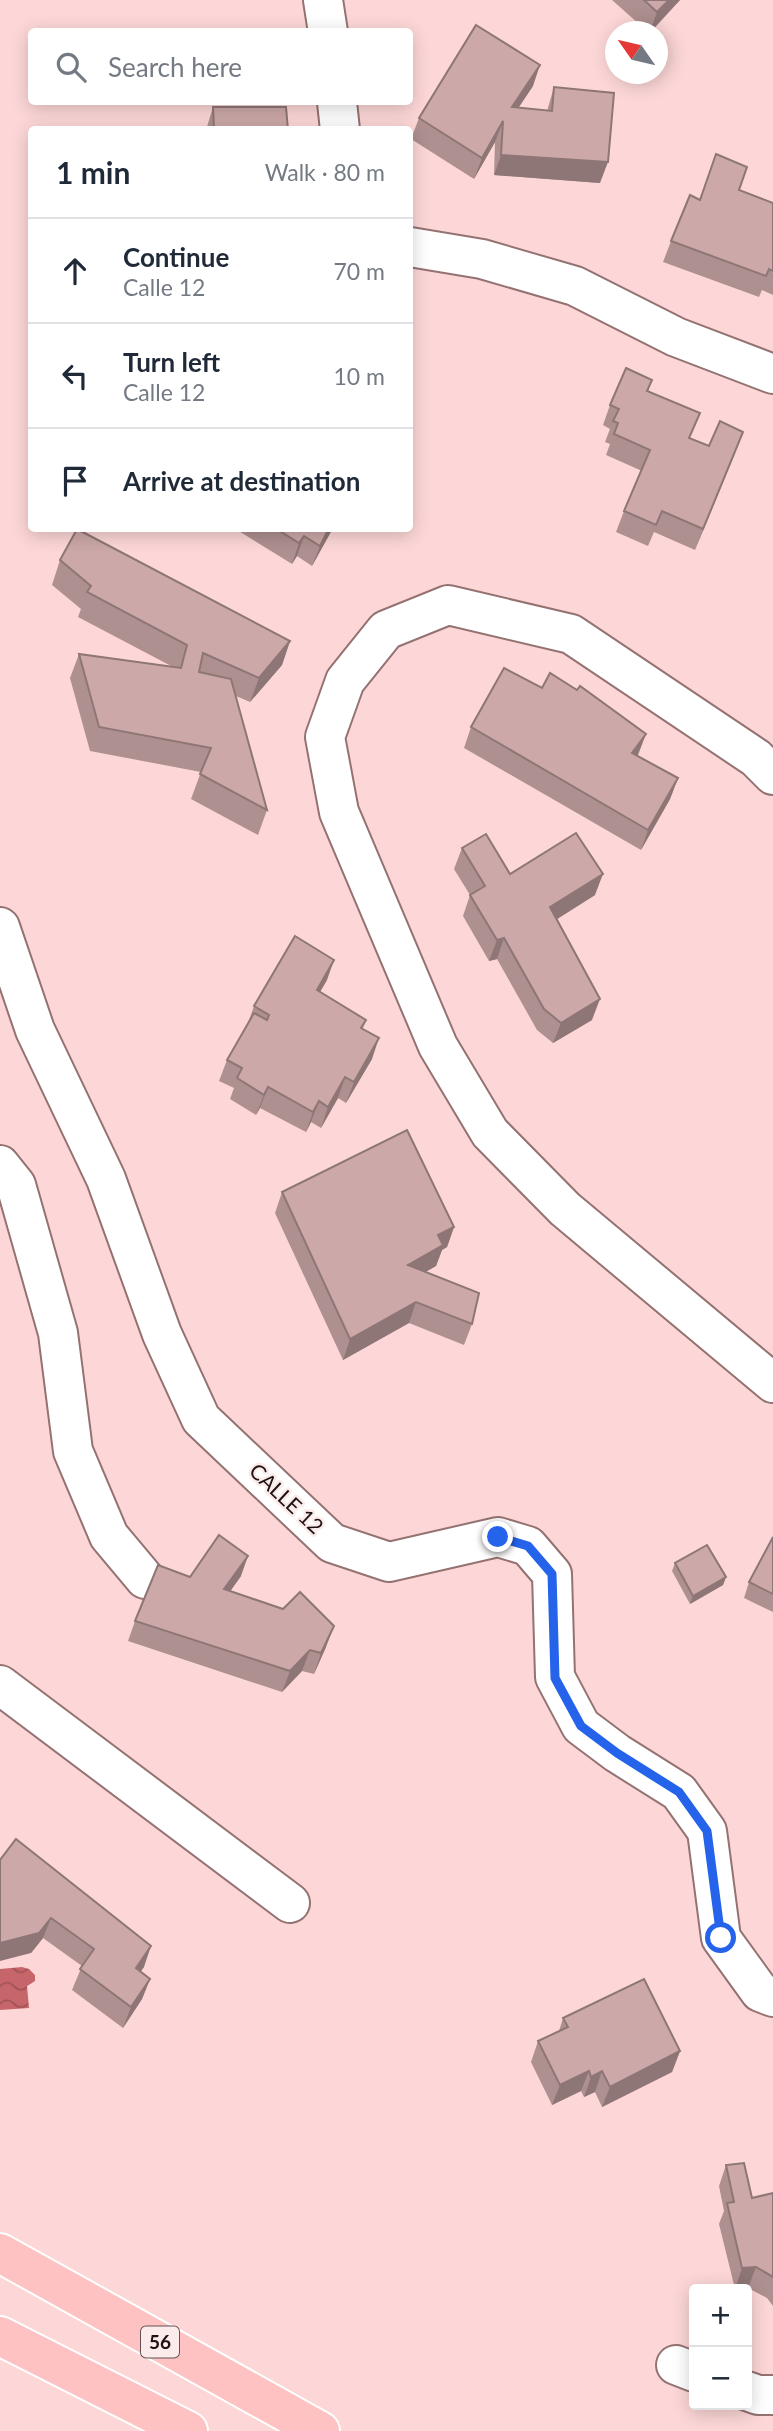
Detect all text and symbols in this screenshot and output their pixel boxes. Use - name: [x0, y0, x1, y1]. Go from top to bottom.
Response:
- north arrow: [605, 21, 668, 84]
- search box: [28, 28, 413, 105]
- icon: search: [52, 48, 90, 86]
- text: Search here: [108, 51, 242, 83]
- text: 1 min: [56, 154, 130, 190]
- text: Walk · 80 m: [265, 158, 385, 186]
- text: Continue: [123, 241, 229, 273]
- icon: ahead: [56, 252, 94, 290]
- text: 70 m: [334, 257, 385, 285]
- text: Calle 12: [123, 273, 205, 301]
- text: Turn left: [123, 346, 220, 378]
- icon: left: [56, 357, 94, 395]
- text: 10 m: [334, 362, 385, 390]
- text: Calle 12: [123, 378, 205, 406]
- icon: arrive: [56, 462, 94, 500]
- text: Arrive at destination: [123, 465, 360, 497]
- street label: CALLE 12: [245, 1457, 329, 1538]
- route end: [482, 1521, 513, 1552]
- route start: [705, 1922, 736, 1953]
- map controls: [689, 2284, 752, 2410]
- button: +: [689, 2284, 752, 2347]
- road number: 56: [141, 2326, 179, 2358]
- button: −: [689, 2347, 752, 2410]

